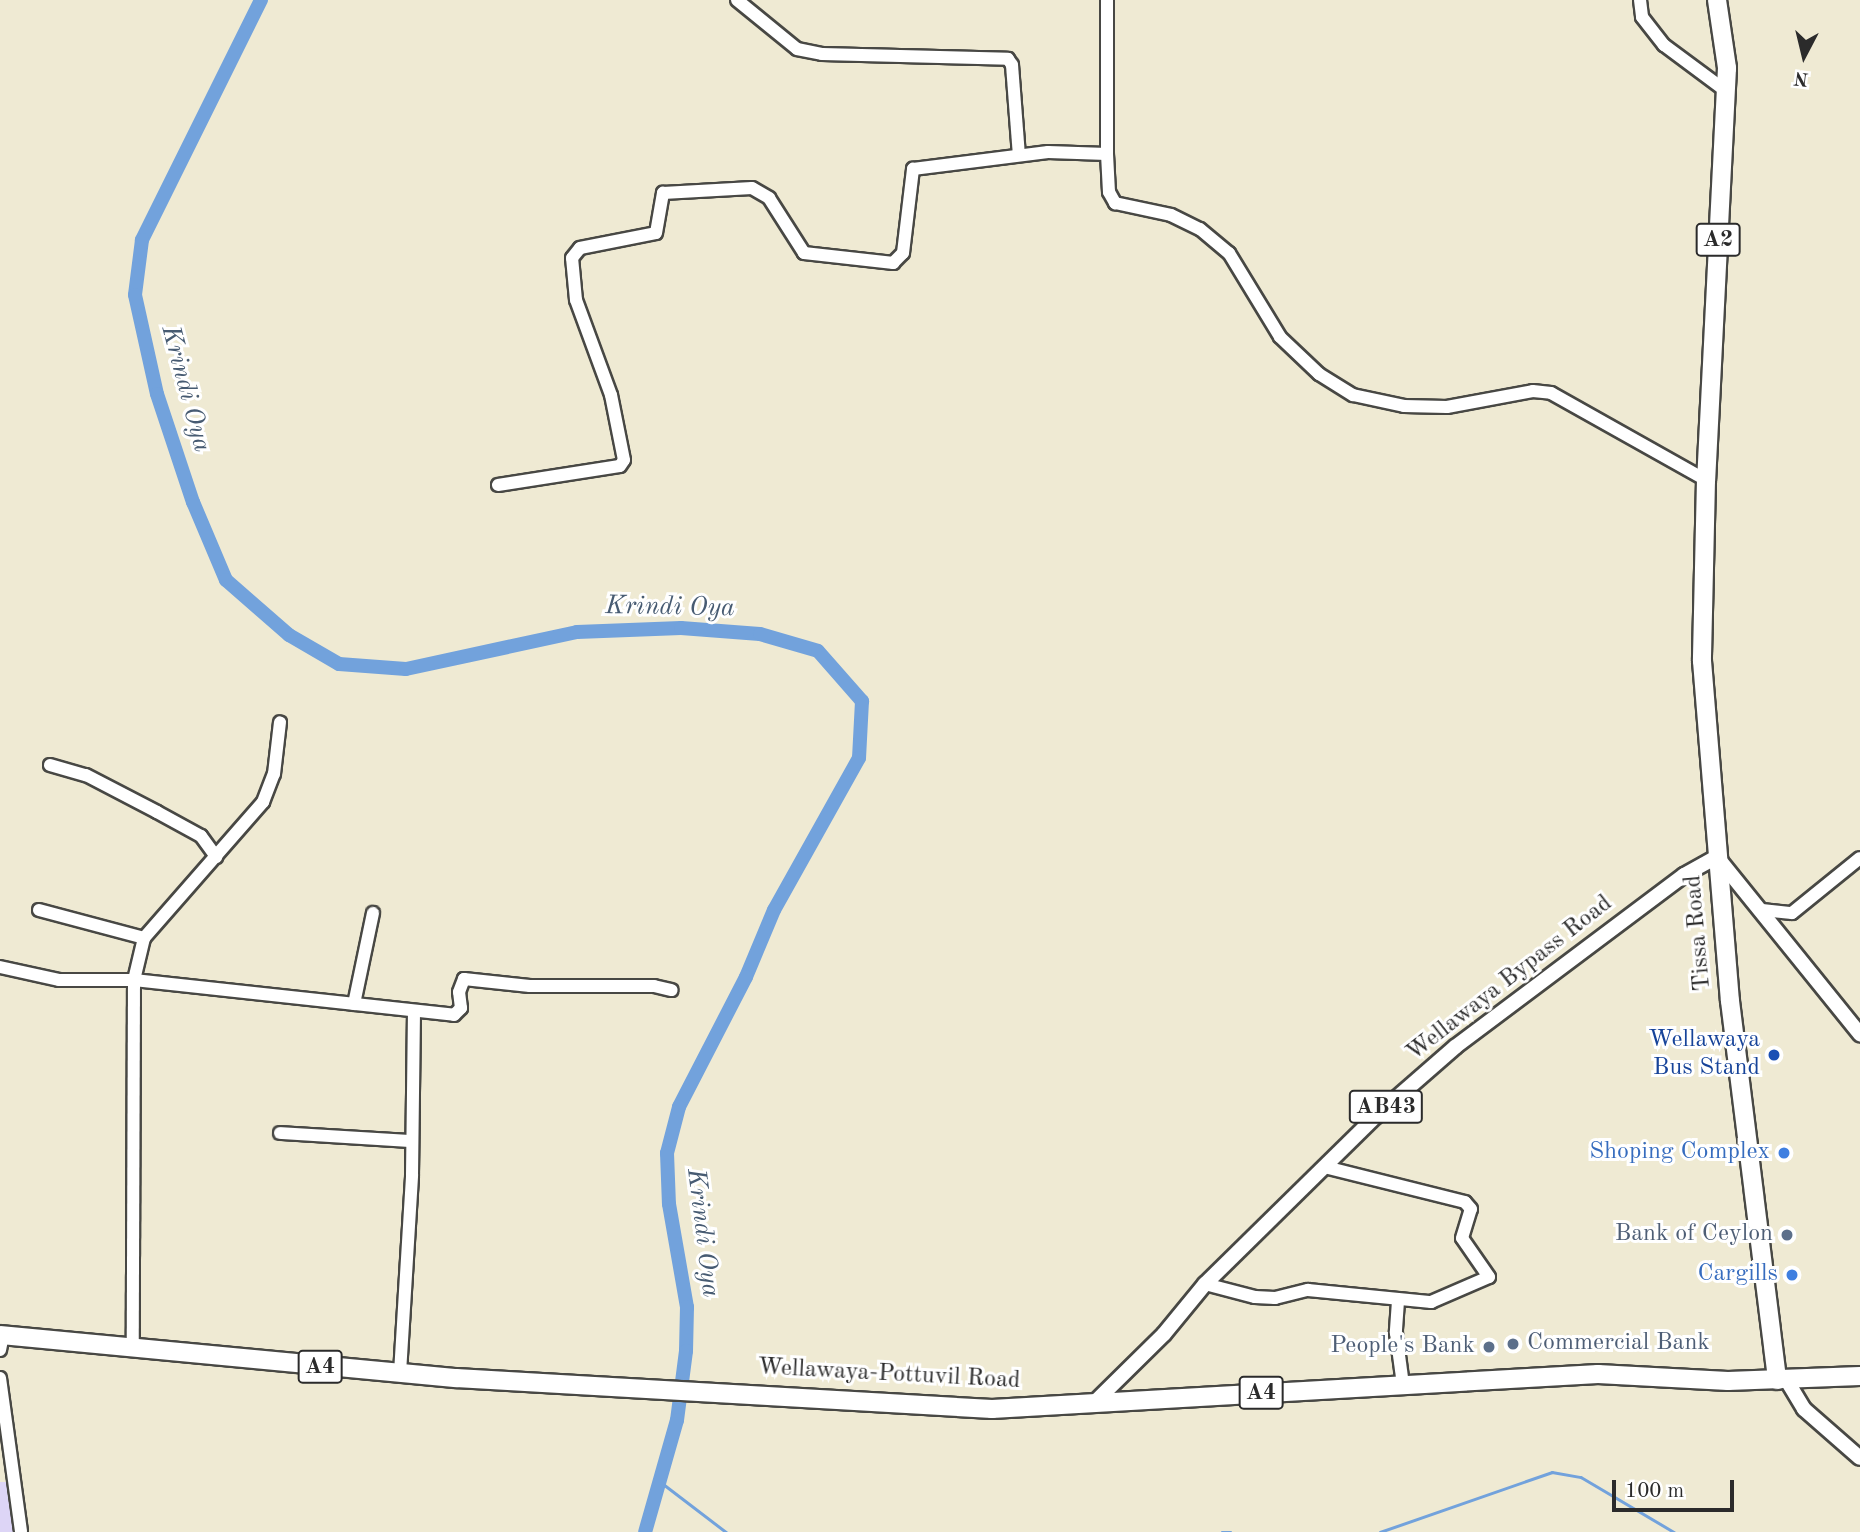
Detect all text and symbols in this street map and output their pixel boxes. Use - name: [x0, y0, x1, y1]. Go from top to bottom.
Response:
- north arrow: [1769, 21, 1839, 91]
- text: N: [1793, 67, 1810, 88]
- road number: A2: [1695, 220, 1741, 260]
- water label: Krindi Oya: [153, 322, 217, 456]
- water label: Krindi Oya: [605, 591, 735, 625]
- street label: Tissa Road: [1680, 874, 1718, 992]
- street label: Wellawaya Bypass Road: [1401, 890, 1619, 1068]
- place label: Wellawaya Bus Stand: [1648, 1027, 1760, 1083]
- marker: Wellawaya Bus Stand: [1766, 1047, 1782, 1063]
- road number: AB43: [1348, 1088, 1424, 1126]
- place label: Shoping Complex: [1589, 1139, 1770, 1167]
- marker: Shoping Complex: [1776, 1145, 1792, 1161]
- water label: Krindi Oya: [679, 1167, 725, 1299]
- place label: Bank of Ceylon: [1615, 1221, 1773, 1249]
- marker: Bank of Ceylon: [1779, 1227, 1795, 1243]
- place label: Cargills: [1697, 1261, 1778, 1289]
- marker: Cargills: [1784, 1267, 1800, 1283]
- place label: Commercial Bank: [1527, 1330, 1710, 1358]
- place label: People's Bank: [1330, 1333, 1475, 1361]
- marker: Commercial Bank: [1505, 1336, 1521, 1352]
- marker: People's Bank: [1481, 1339, 1497, 1355]
- road number: A4: [297, 1348, 343, 1386]
- street label: Wellawaya-Pottuvil Road: [757, 1354, 1021, 1396]
- road number: A4: [1238, 1374, 1284, 1412]
- scale bar: [1615, 1466, 1738, 1510]
- text: 100 m: [1625, 1481, 1684, 1502]

